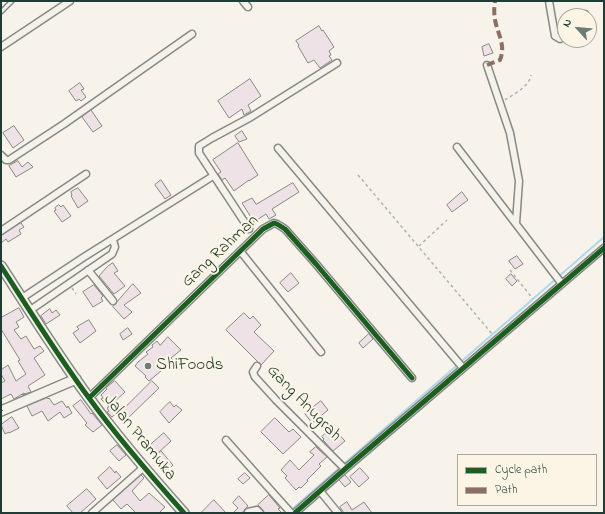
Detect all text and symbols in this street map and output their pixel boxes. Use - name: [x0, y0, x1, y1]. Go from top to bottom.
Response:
- north arrow: [557, 8, 597, 48]
- text: N: [558, 16, 576, 30]
- street label: Gang Rahman: [178, 211, 264, 293]
- place label: ShiFoods: [156, 356, 223, 376]
- marker: ShiFoods: [143, 361, 153, 371]
- street label: Gang Anugrah: [261, 361, 345, 447]
- street label: Jalan Pramuka: [98, 391, 180, 485]
- legend: [457, 454, 597, 506]
- text: Cycle path: [495, 461, 547, 479]
- text: Path: [495, 481, 517, 499]

